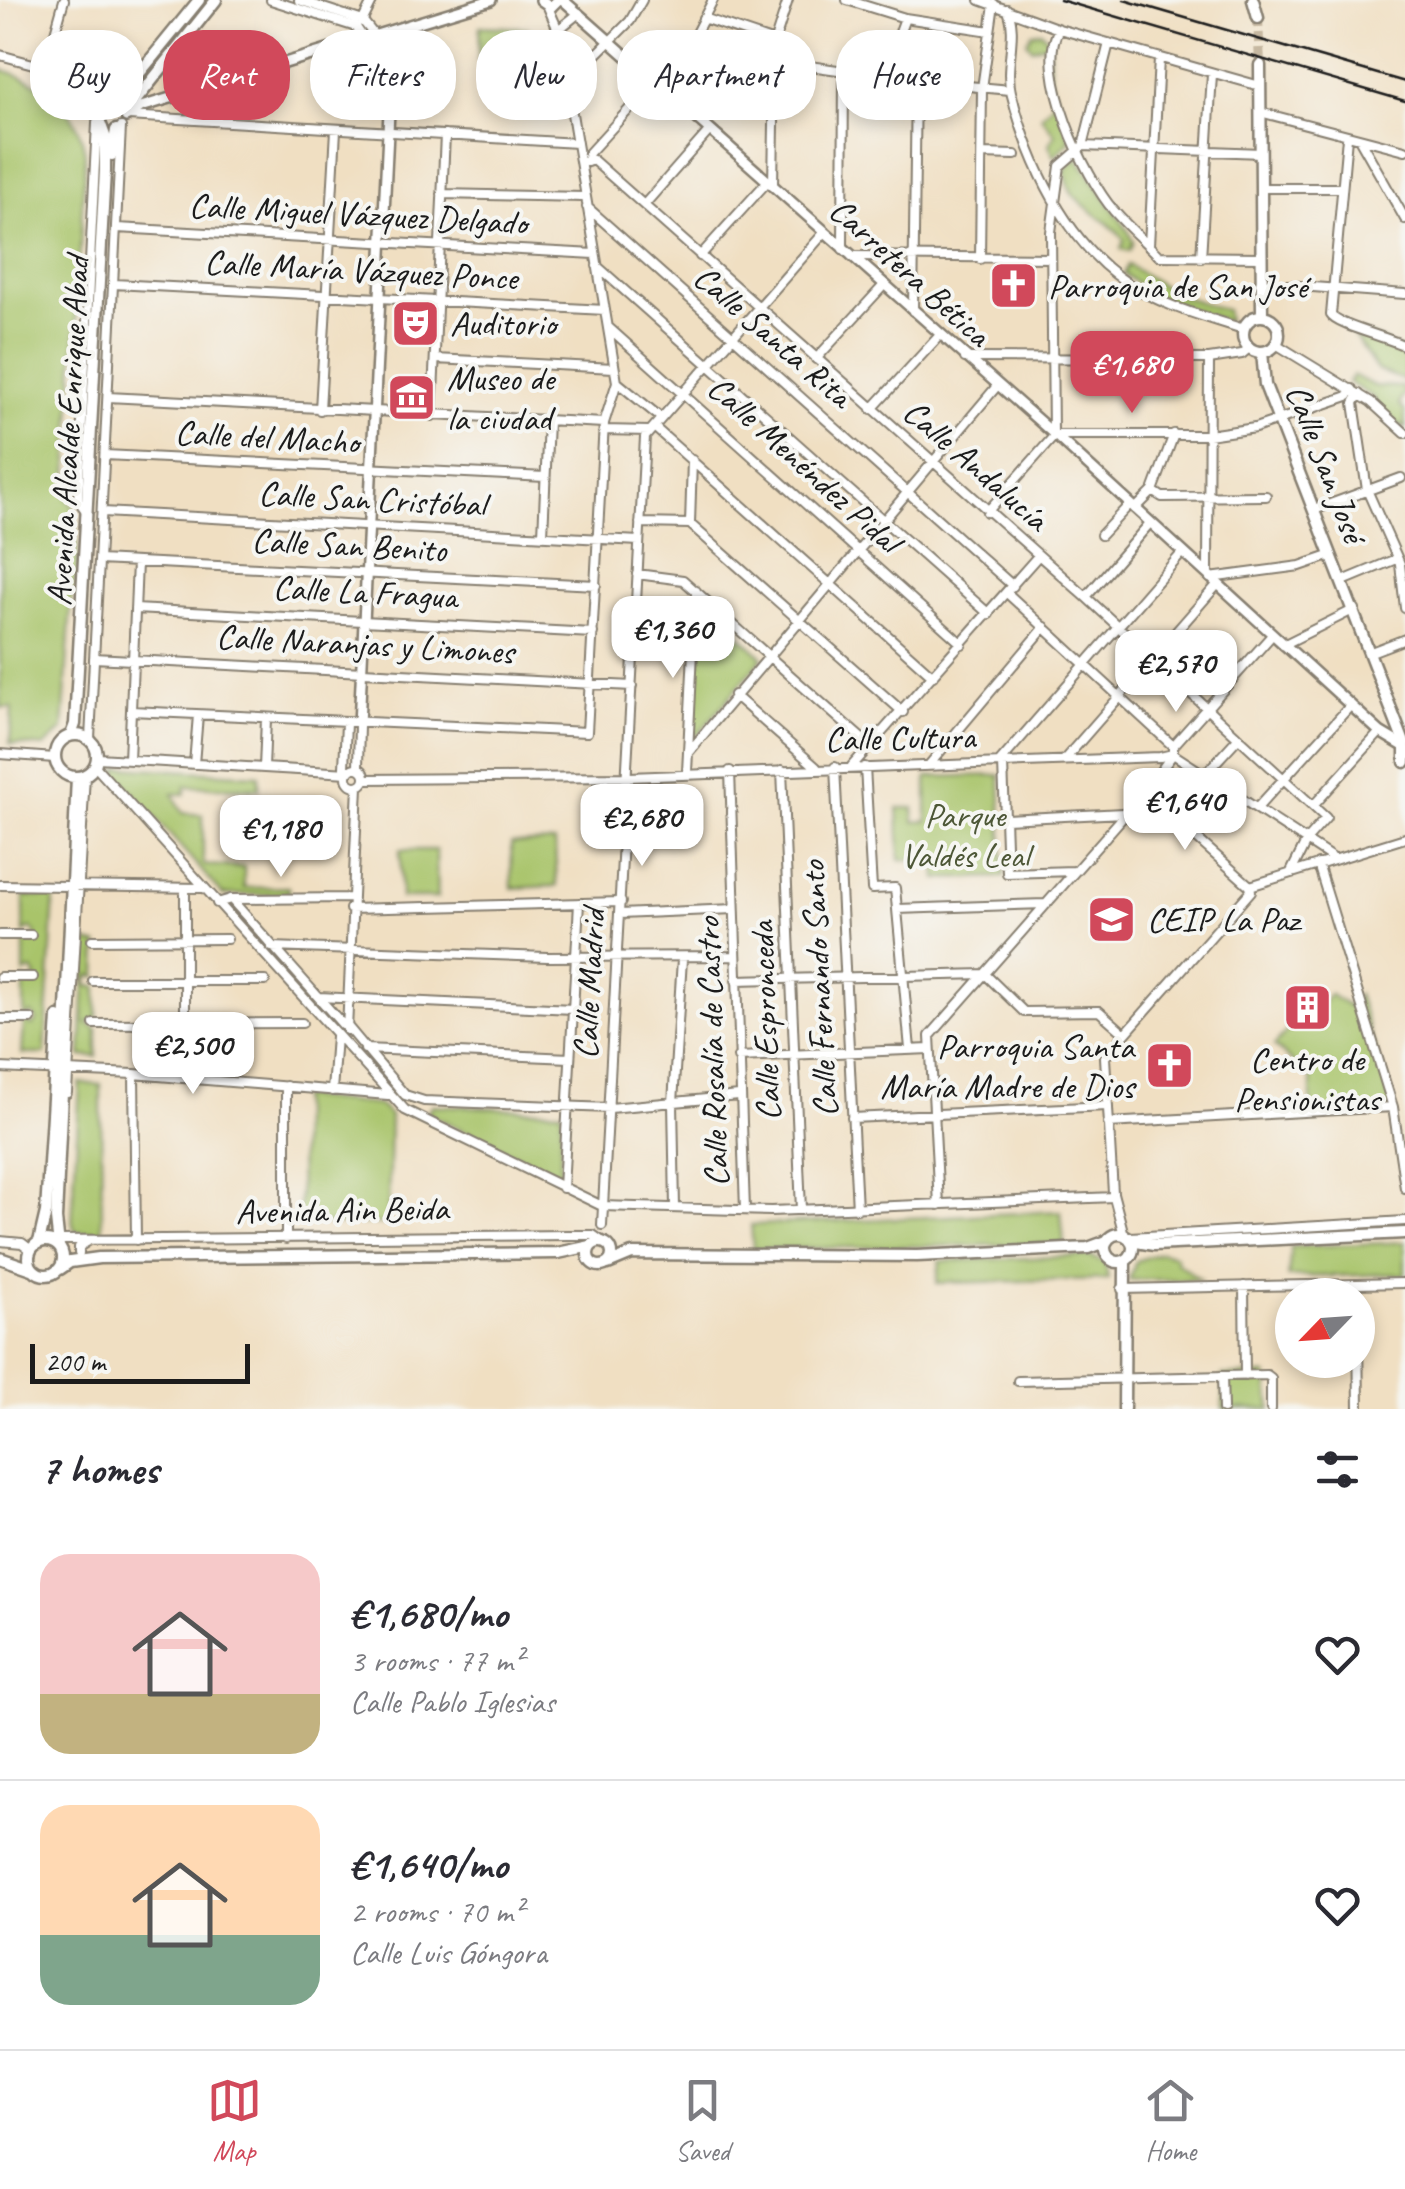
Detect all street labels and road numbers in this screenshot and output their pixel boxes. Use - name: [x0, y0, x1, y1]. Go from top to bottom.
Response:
- street label: Calle Miguel Vázquez Delgado: [188, 183, 532, 246]
- street label: Carretera Bética: [820, 188, 1001, 358]
- street label: Calle María Vázquez Ponce: [203, 239, 521, 301]
- street label: Avenida Alcalde Enrique Abad: [36, 250, 100, 607]
- street label: Calle Santa Rita: [684, 255, 864, 419]
- street label: Calle Menéndez Pidal: [698, 366, 914, 567]
- street label: Calle San José: [1275, 378, 1379, 554]
- street label: Calle Andalucía: [894, 389, 1060, 542]
- street label: Calle del Macho: [174, 410, 364, 464]
- street label: Calle San Cristóbal: [257, 471, 493, 528]
- street label: Calle San Benito: [251, 517, 449, 573]
- street label: Calle La Fragua: [272, 565, 461, 619]
- street label: Calle Naranjas y Limones: [215, 614, 518, 674]
- street label: Calle Cultura: [824, 714, 978, 762]
- street label: Calle Fernando Santo: [790, 858, 848, 1118]
- street label: Calle Madrid: [563, 903, 616, 1060]
- street label: Calle Rosalía de Castro: [685, 915, 739, 1188]
- street label: Calle Espronceda: [739, 919, 791, 1121]
- street label: Avenida Ain Beida: [235, 1186, 451, 1234]

